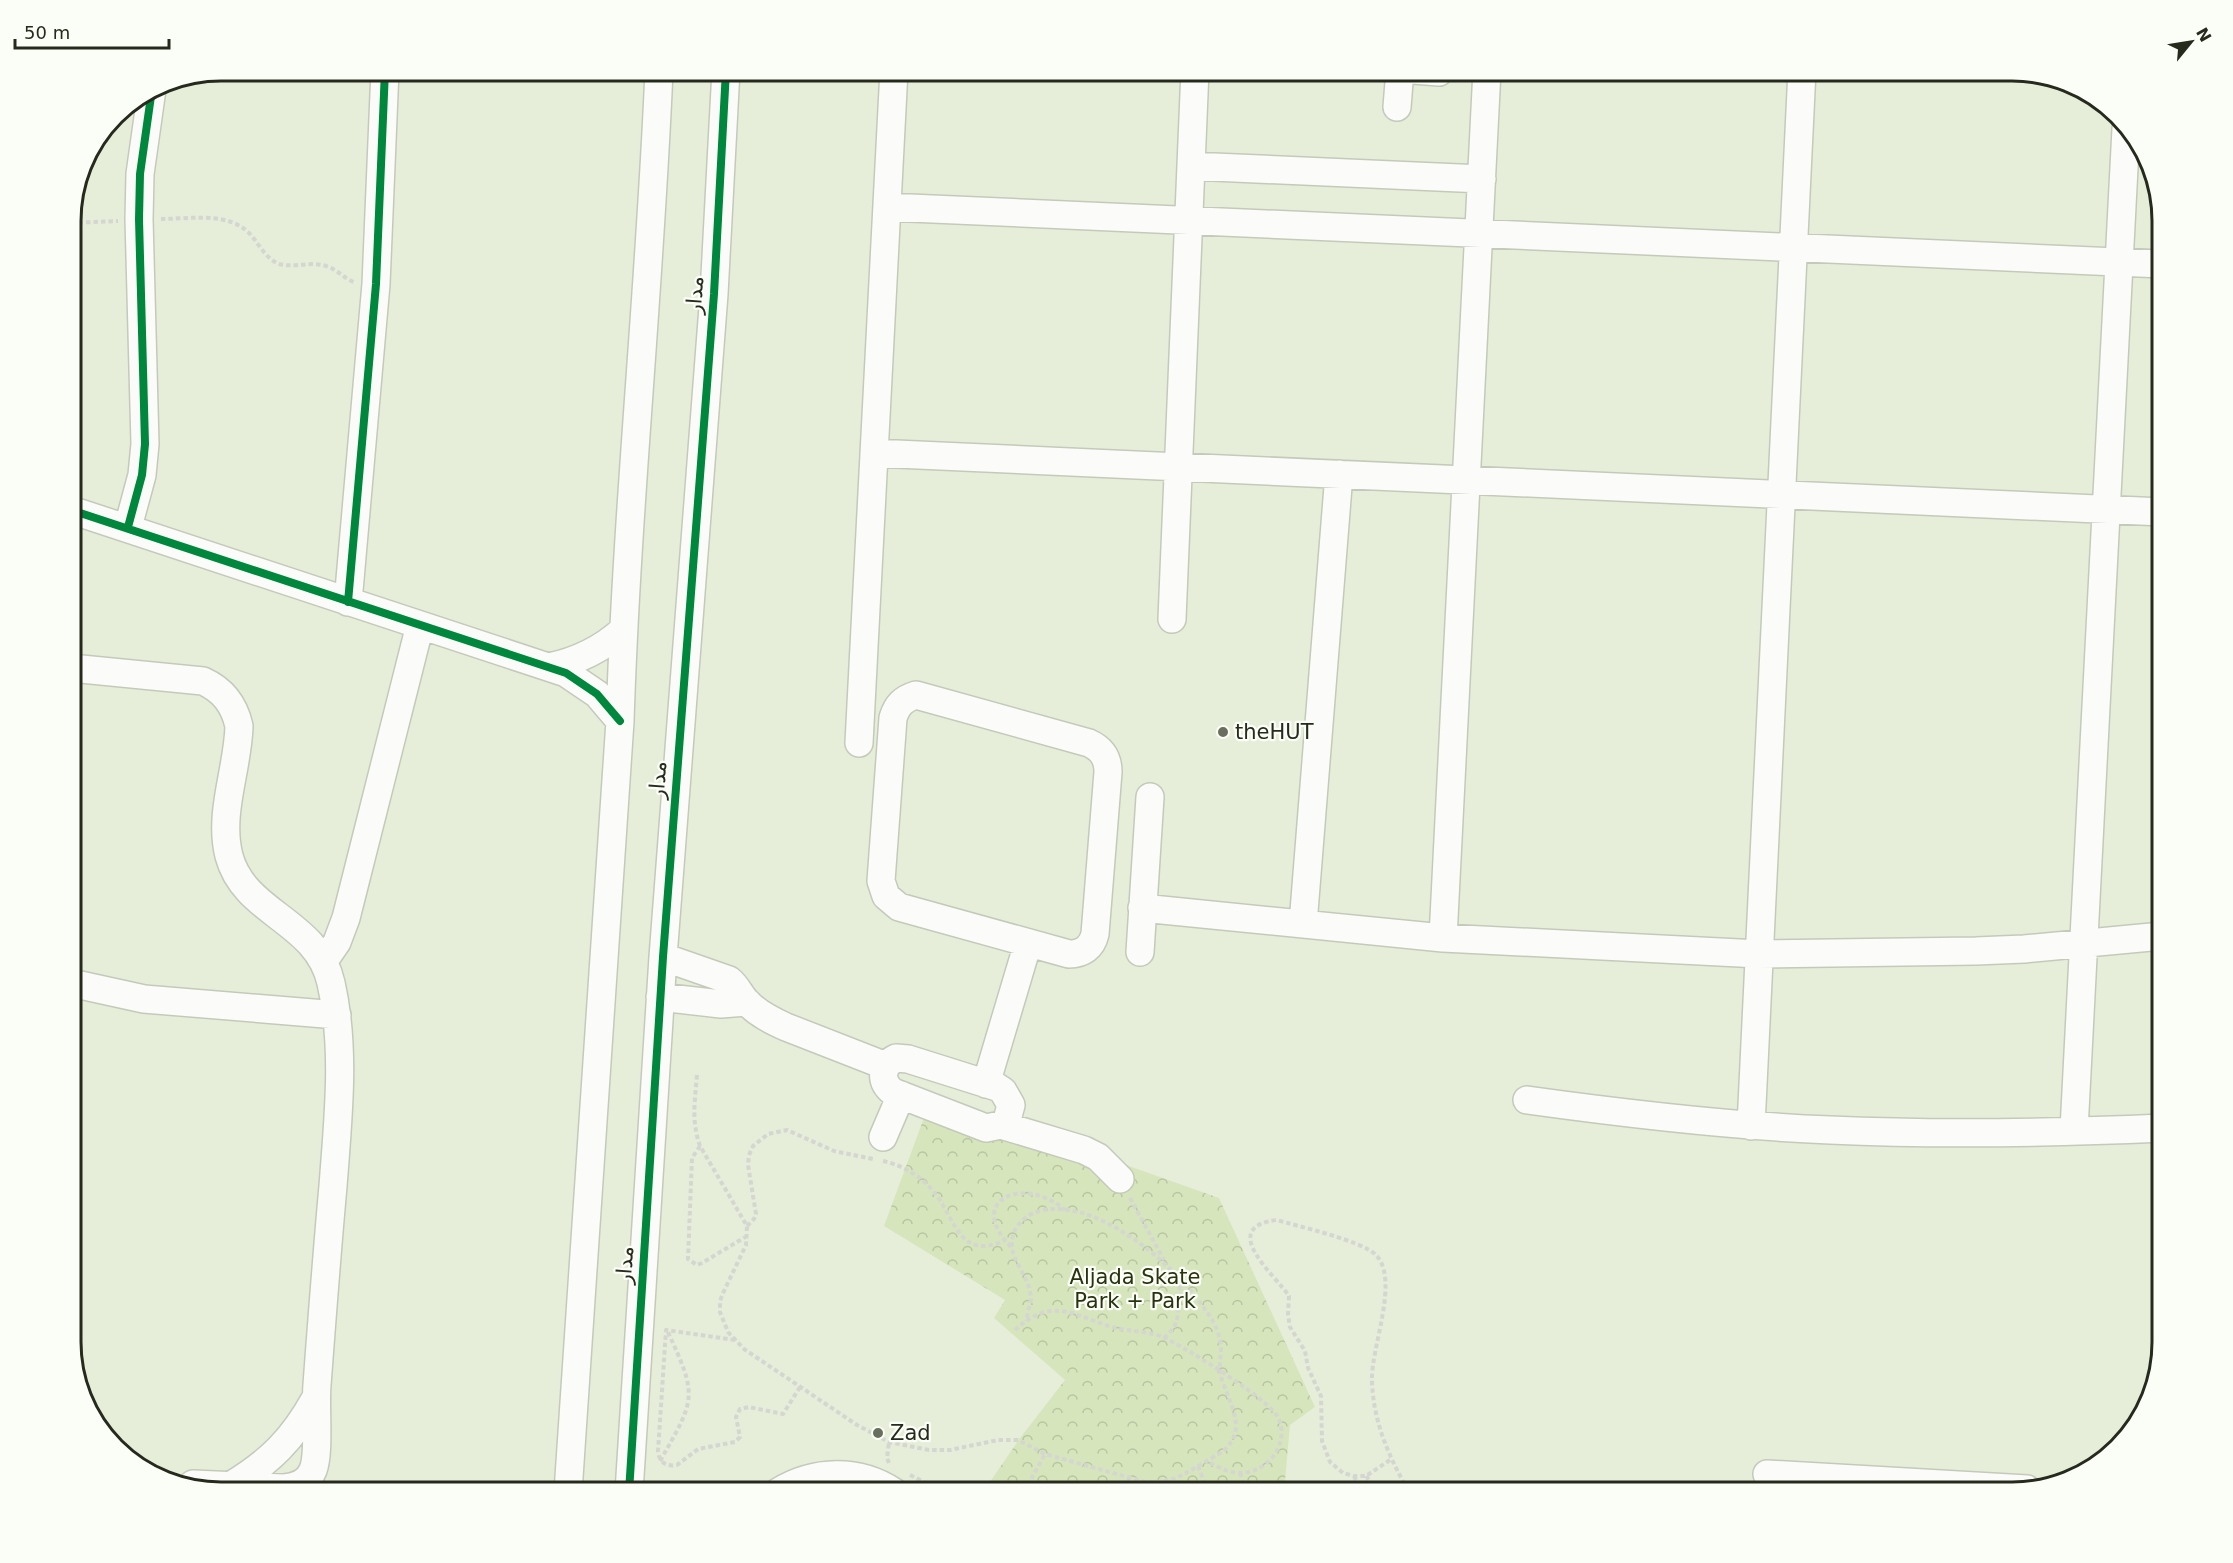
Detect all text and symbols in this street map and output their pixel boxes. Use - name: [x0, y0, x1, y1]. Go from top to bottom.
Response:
- scale bar: [15, 12, 170, 50]
- north arrow: [2161, 12, 2221, 72]
- text: 50 m: [24, 22, 70, 43]
- text: N: [2192, 24, 2215, 45]
- street label: مدار: [682, 275, 708, 316]
- place label: theHUT: [1235, 720, 1314, 744]
- marker: theHUT: [1216, 725, 1230, 739]
- street label: مدار: [645, 760, 671, 801]
- street label: مدار: [612, 1245, 638, 1286]
- park label: Aljada Skate Park + Park: [1070, 1265, 1200, 1313]
- place label: Zad: [890, 1421, 931, 1445]
- marker: Zad: [871, 1426, 885, 1440]

